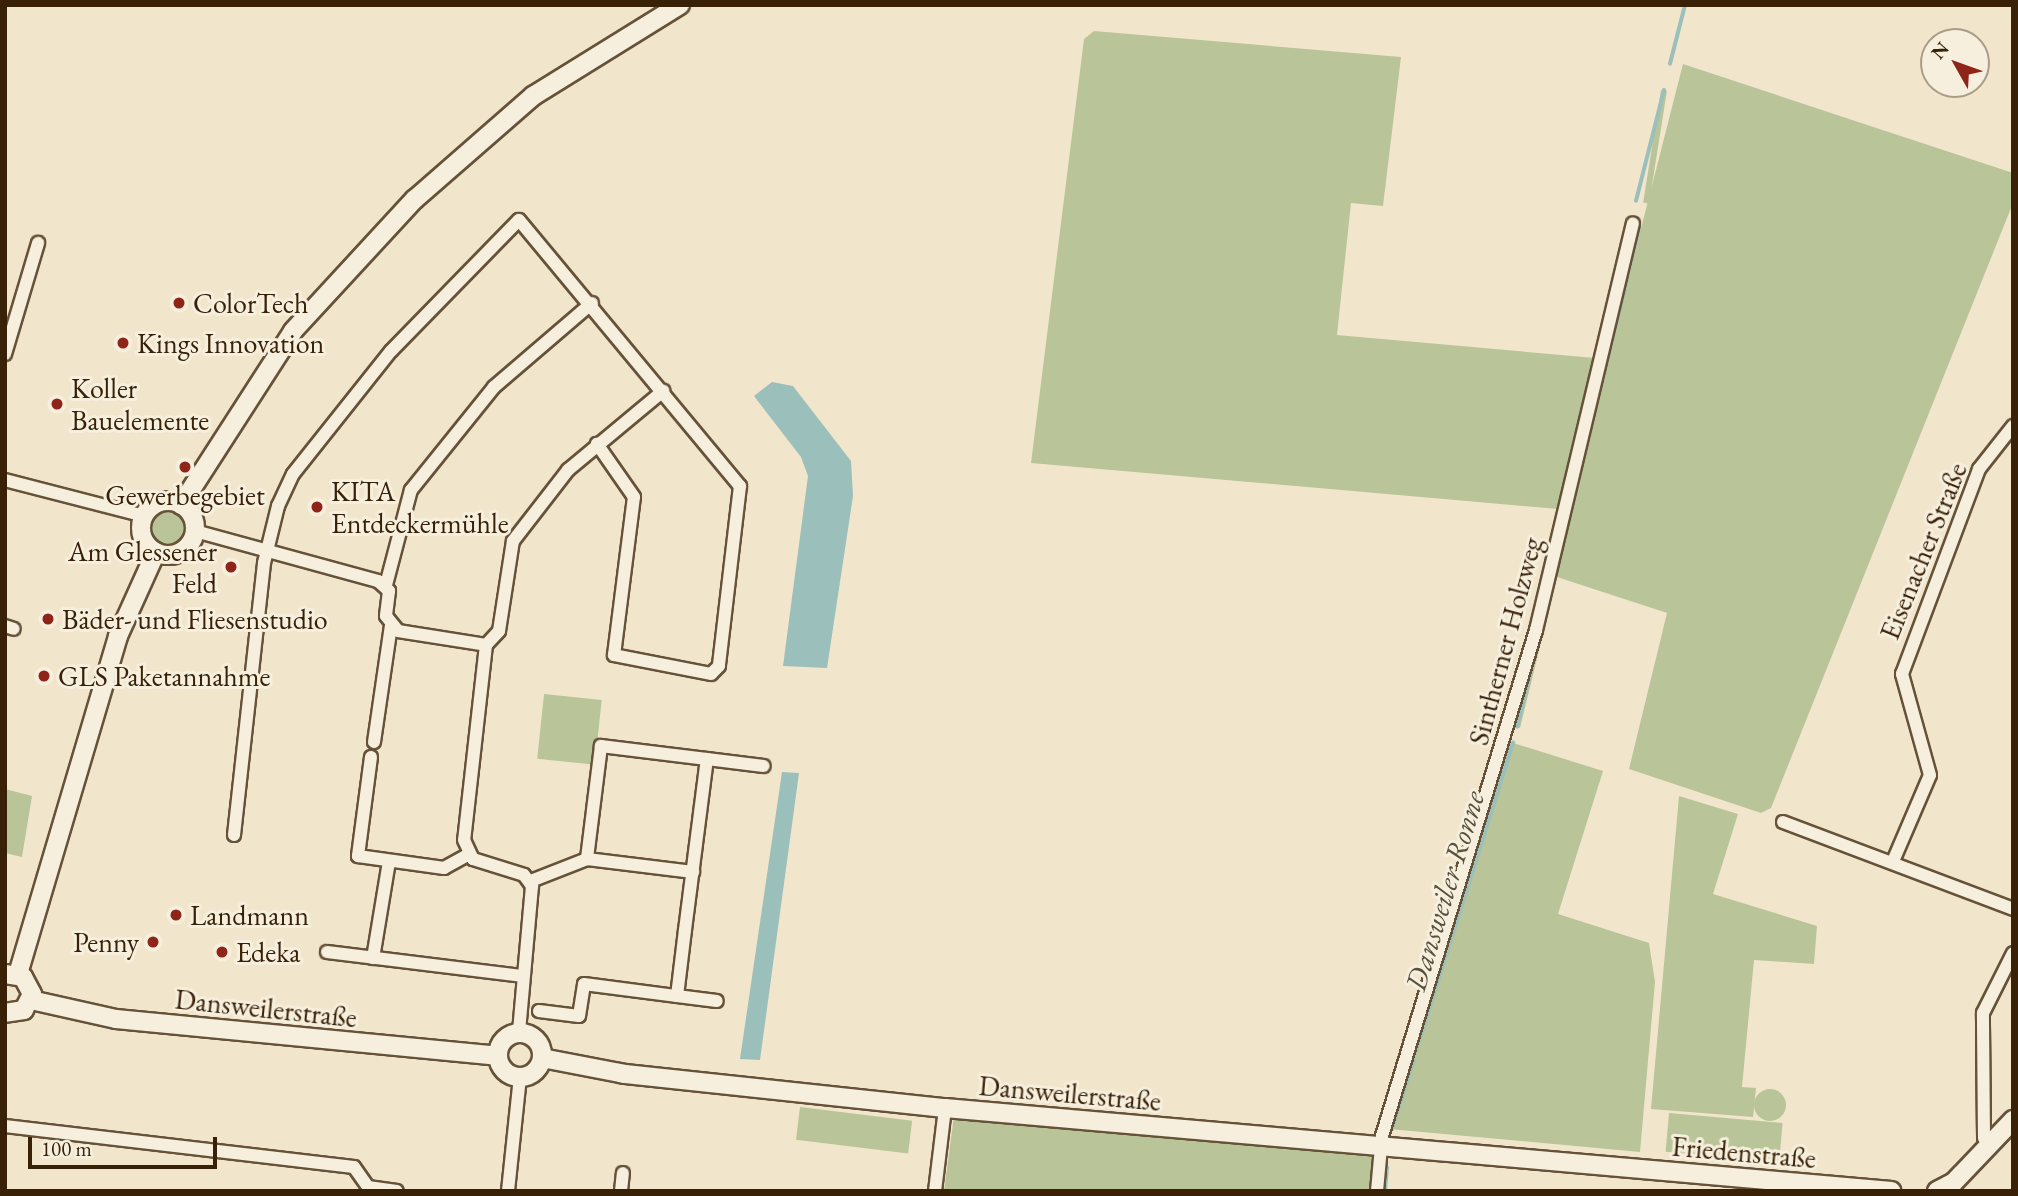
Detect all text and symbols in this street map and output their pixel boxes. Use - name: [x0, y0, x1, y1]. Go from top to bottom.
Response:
- north arrow: [1920, 28, 1990, 98]
- text: N: [1926, 37, 1955, 64]
- place label: ColorTech: [193, 286, 309, 320]
- marker: ColorTech: [171, 295, 187, 311]
- place label: Kings Innovation: [137, 326, 324, 360]
- marker: Kings Innovation: [115, 335, 131, 351]
- place label: Koller Bauelemente: [71, 371, 209, 437]
- marker: Koller Bauelemente: [49, 396, 65, 412]
- street label: Eisenacher Straße: [1872, 458, 1974, 644]
- marker: Gewerbegebiet: [177, 459, 193, 475]
- place label: KITA Entdeckermühle: [331, 474, 509, 540]
- place label: Gewerbegebiet: [105, 478, 265, 512]
- marker: KITA Entdeckermühle: [309, 499, 325, 515]
- street label: Sintherner Holzweg: [1461, 533, 1549, 749]
- place label: Am Glessener Feld: [68, 534, 217, 600]
- marker: Am Glessener Feld: [223, 559, 239, 575]
- place label: Bäder- und Fliesenstudio: [62, 602, 328, 636]
- marker: Bäder- und Fliesenstudio: [40, 611, 56, 627]
- place label: GLS Paketannahme: [58, 659, 270, 693]
- marker: GLS Paketannahme: [36, 668, 52, 684]
- water label: Dansweiler Ronne: [1397, 787, 1493, 995]
- place label: Landmann: [190, 898, 309, 932]
- marker: Landmann: [168, 907, 184, 923]
- place label: Penny: [73, 925, 139, 959]
- marker: Penny: [145, 934, 161, 950]
- place label: Edeka: [236, 935, 300, 969]
- marker: Edeka: [214, 944, 230, 960]
- street label: Dansweilerstraße: [173, 982, 359, 1034]
- street label: Dansweilerstraße: [978, 1068, 1162, 1118]
- scale bar: [32, 1122, 220, 1166]
- street label: Friedenstraße: [1671, 1129, 1817, 1175]
- text: 100 m: [41, 1135, 92, 1162]

